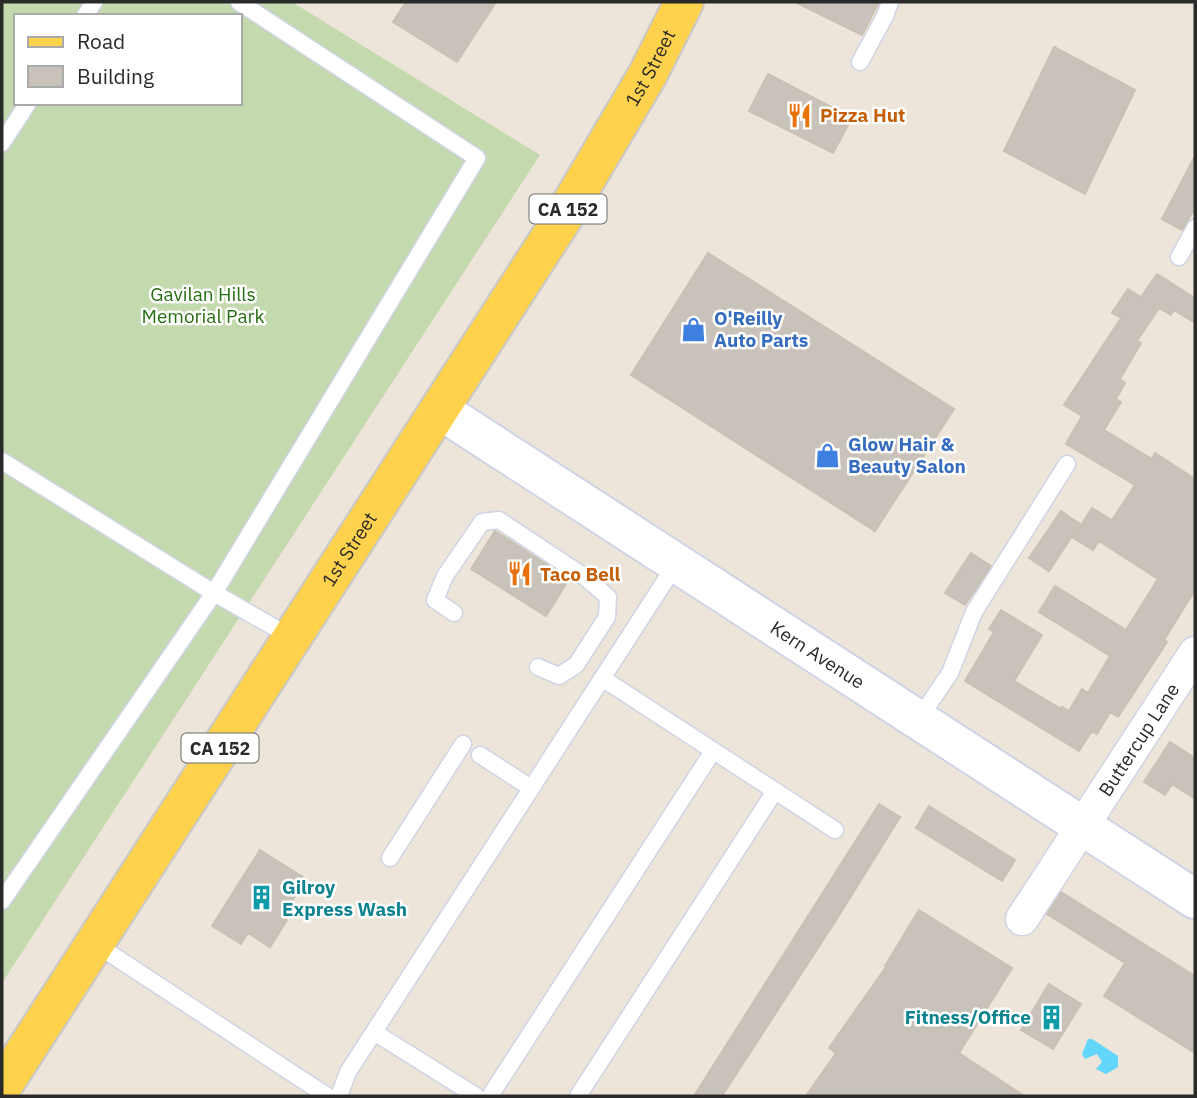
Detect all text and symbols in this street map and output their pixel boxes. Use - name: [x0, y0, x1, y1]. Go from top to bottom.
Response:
- legend: [14, 14, 242, 105]
- street label: 1st Street: [620, 25, 680, 111]
- text: Road: [77, 27, 125, 55]
- text: Building: [77, 62, 154, 90]
- restaurant icon: Pizza Hut: [786, 101, 814, 129]
- place label: Pizza Hut: [820, 103, 905, 127]
- road number: CA 152: [530, 194, 606, 224]
- park label: Gavilan Hills Memorial Park: [141, 282, 265, 328]
- place label: O'Reilly Auto Parts: [714, 306, 808, 352]
- shop icon: O'Reilly Auto Parts: [680, 315, 708, 343]
- place label: Glow Hair & Beauty Salon: [848, 432, 966, 478]
- shop icon: Glow Hair & Beauty Salon: [814, 441, 842, 469]
- street label: 1st Street: [316, 507, 382, 591]
- restaurant icon: Taco Bell: [506, 560, 534, 588]
- place label: Taco Bell: [540, 562, 620, 586]
- street label: Kern Avenue: [766, 615, 869, 694]
- street label: Buttercup Lane: [1093, 678, 1184, 801]
- road number: CA 152: [182, 734, 258, 762]
- place label: Gilroy Express Wash: [282, 875, 407, 921]
- building icon: Gilroy Express Wash: [248, 884, 276, 912]
- building icon: Fitness/Office: [1037, 1003, 1065, 1031]
- place label: Fitness/Office: [905, 1005, 1031, 1029]

